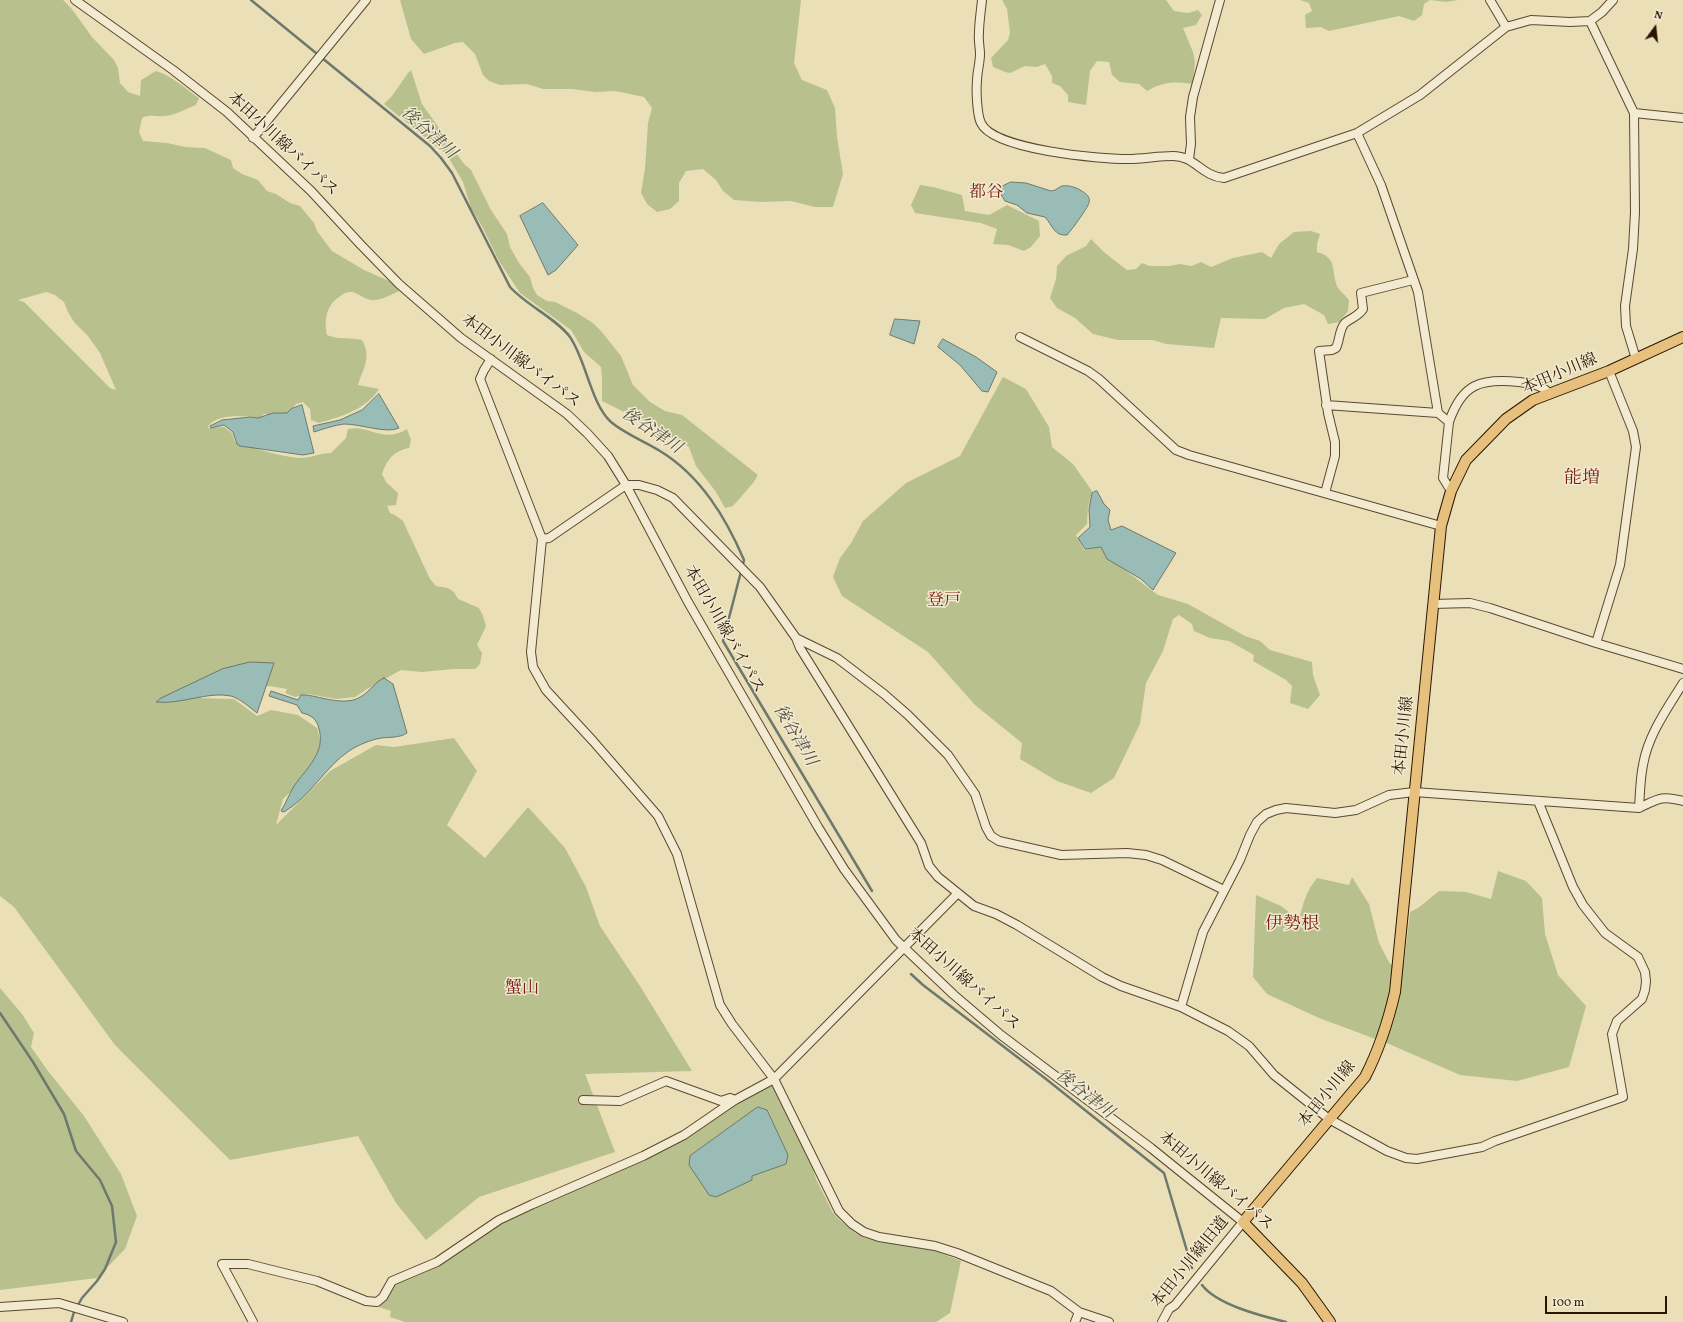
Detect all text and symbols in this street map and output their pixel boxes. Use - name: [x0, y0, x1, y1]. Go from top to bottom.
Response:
- north arrow: [1635, 8, 1675, 48]
- text: N: [1652, 8, 1664, 24]
- street label: 本田小川線バイパス: [223, 89, 341, 201]
- water label: 後谷津川: [396, 104, 460, 164]
- district label: 都谷: [969, 184, 1003, 204]
- street label: 本田小川線バイパス: [457, 311, 583, 413]
- street label: 本田小川線: [1519, 351, 1601, 399]
- water label: 後谷津川: [617, 405, 685, 459]
- district label: 能増: [1564, 469, 1600, 491]
- street label: 本田小川線バイパス: [679, 563, 767, 697]
- district label: 登戸: [927, 592, 961, 612]
- street label: 本田小川線: [1391, 695, 1419, 777]
- water label: 後谷津川: [768, 702, 820, 770]
- district label: 伊勢根: [1265, 915, 1319, 937]
- street label: 本田小川線バイパス: [903, 925, 1023, 1035]
- district label: 蟹山: [505, 980, 539, 1000]
- street label: 本田小川線: [1295, 1058, 1361, 1132]
- water label: 後谷津川: [1051, 1066, 1117, 1124]
- street label: 本田小川線バイパス: [1154, 1128, 1276, 1236]
- street label: 本田小川線旧道: [1148, 1213, 1234, 1313]
- scale bar: [1547, 1288, 1669, 1314]
- text: 100 m: [1552, 1295, 1584, 1311]

